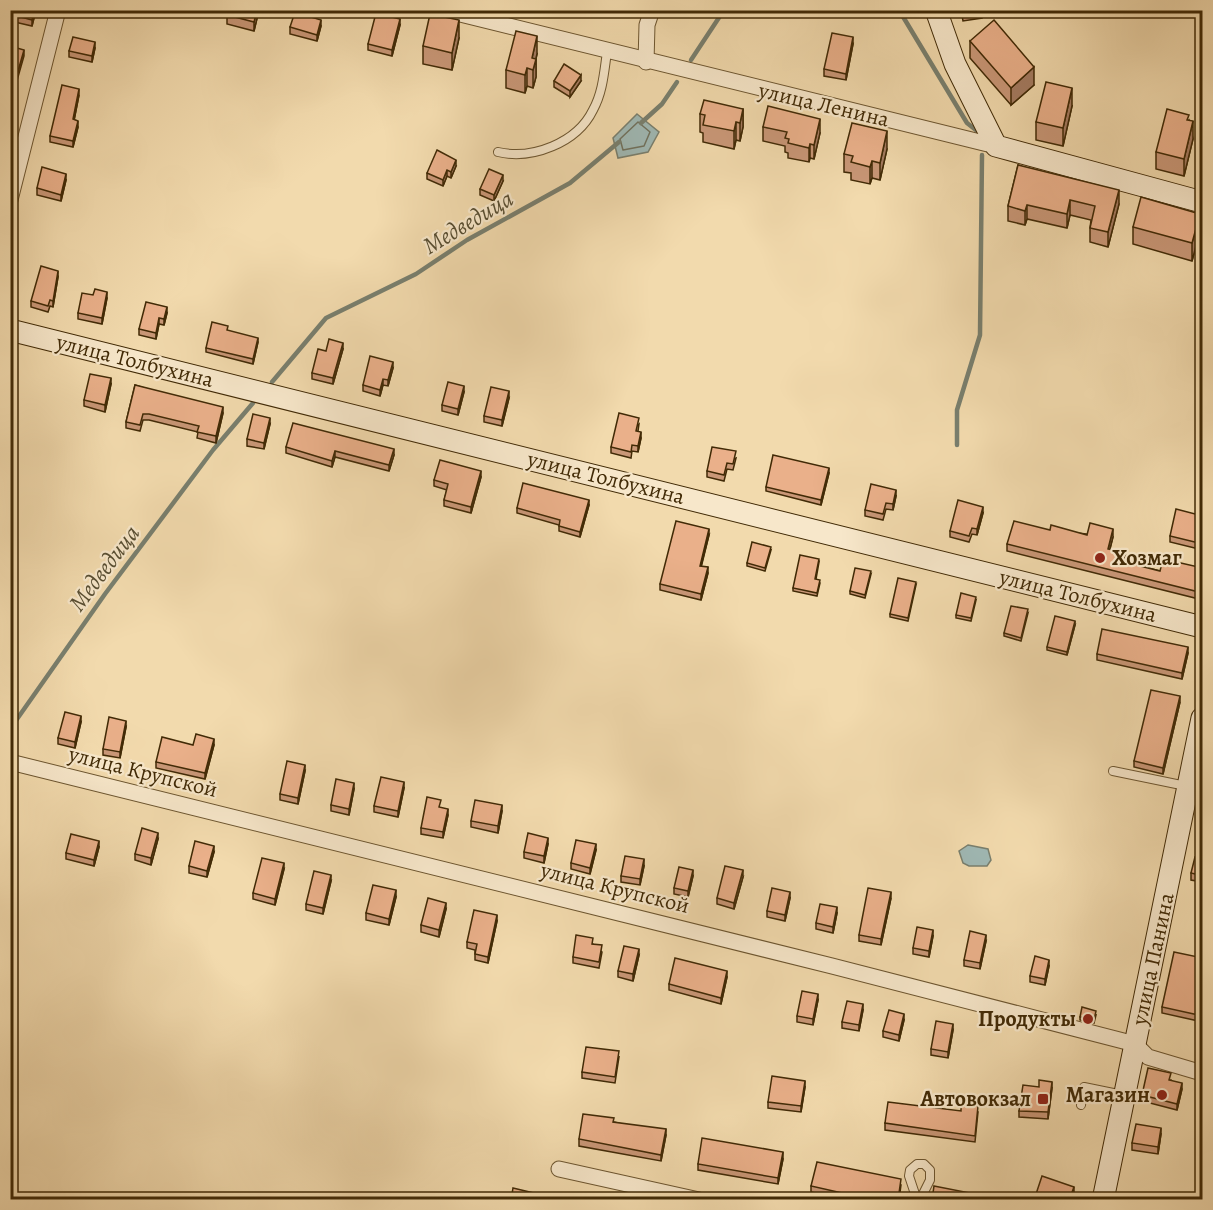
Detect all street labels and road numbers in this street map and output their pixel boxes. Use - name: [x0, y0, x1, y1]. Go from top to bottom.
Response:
- street label: улица Ленина: [755, 75, 893, 135]
- street label: улица Толбухина: [52, 327, 218, 395]
- street label: улица Толбухина: [523, 444, 689, 512]
- street label: улица Толбухина: [995, 562, 1161, 630]
- street label: улица Крупской: [64, 739, 221, 805]
- street label: улица Крупской: [536, 855, 693, 921]
- street label: улица Панина: [1124, 889, 1182, 1029]

